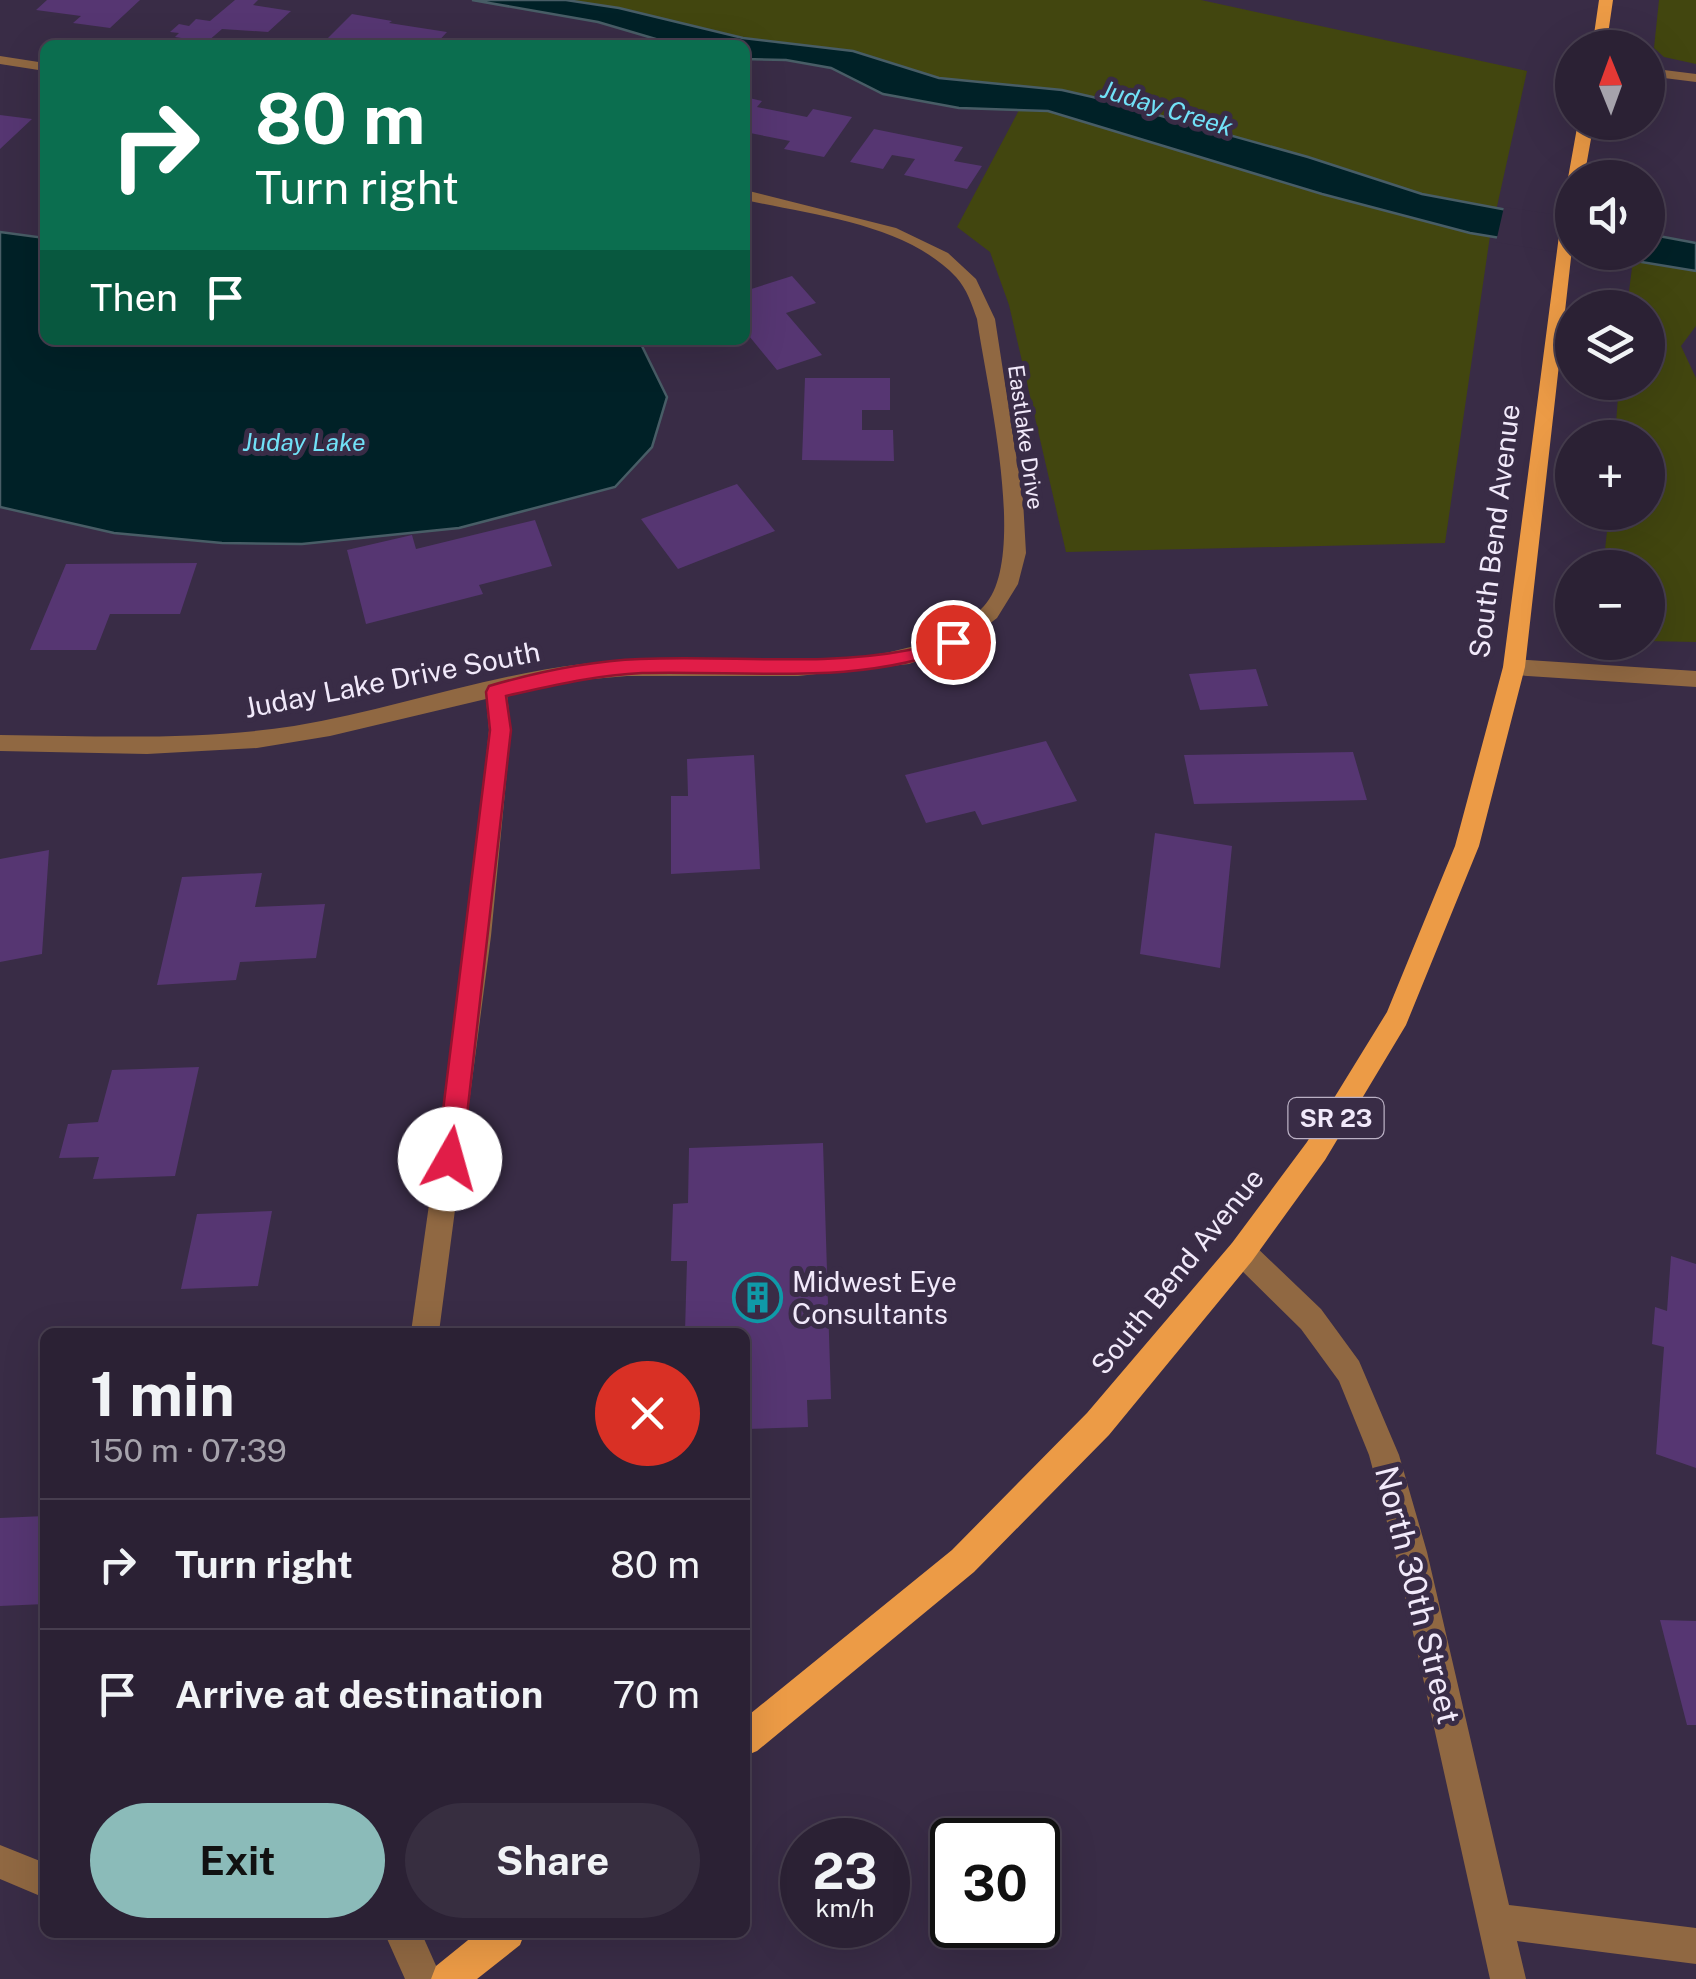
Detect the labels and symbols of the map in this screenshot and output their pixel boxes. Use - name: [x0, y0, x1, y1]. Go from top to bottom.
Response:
- north arrow: [1555, 30, 1665, 140]
- water label: Juday Creek: [1097, 74, 1237, 142]
- street label: Eastlake Drive: [1003, 363, 1049, 511]
- street label: South Bend Avenue: [1462, 402, 1526, 660]
- water label: Juday Lake: [243, 427, 365, 457]
- pin: [911, 600, 996, 685]
- street label: Juday Lake Drive South: [241, 634, 543, 724]
- road number: SR 23: [1288, 1098, 1384, 1138]
- position arrow: [398, 1107, 502, 1211]
- street label: South Bend Avenue: [1084, 1161, 1270, 1381]
- place label: Midwest Eye Consultants: [792, 1265, 957, 1330]
- building icon: Midwest Eye Consultants: [731, 1271, 783, 1323]
- street label: North 30th Street: [1368, 1462, 1468, 1728]
- speed limit sign: 30: [930, 1818, 1060, 1948]

